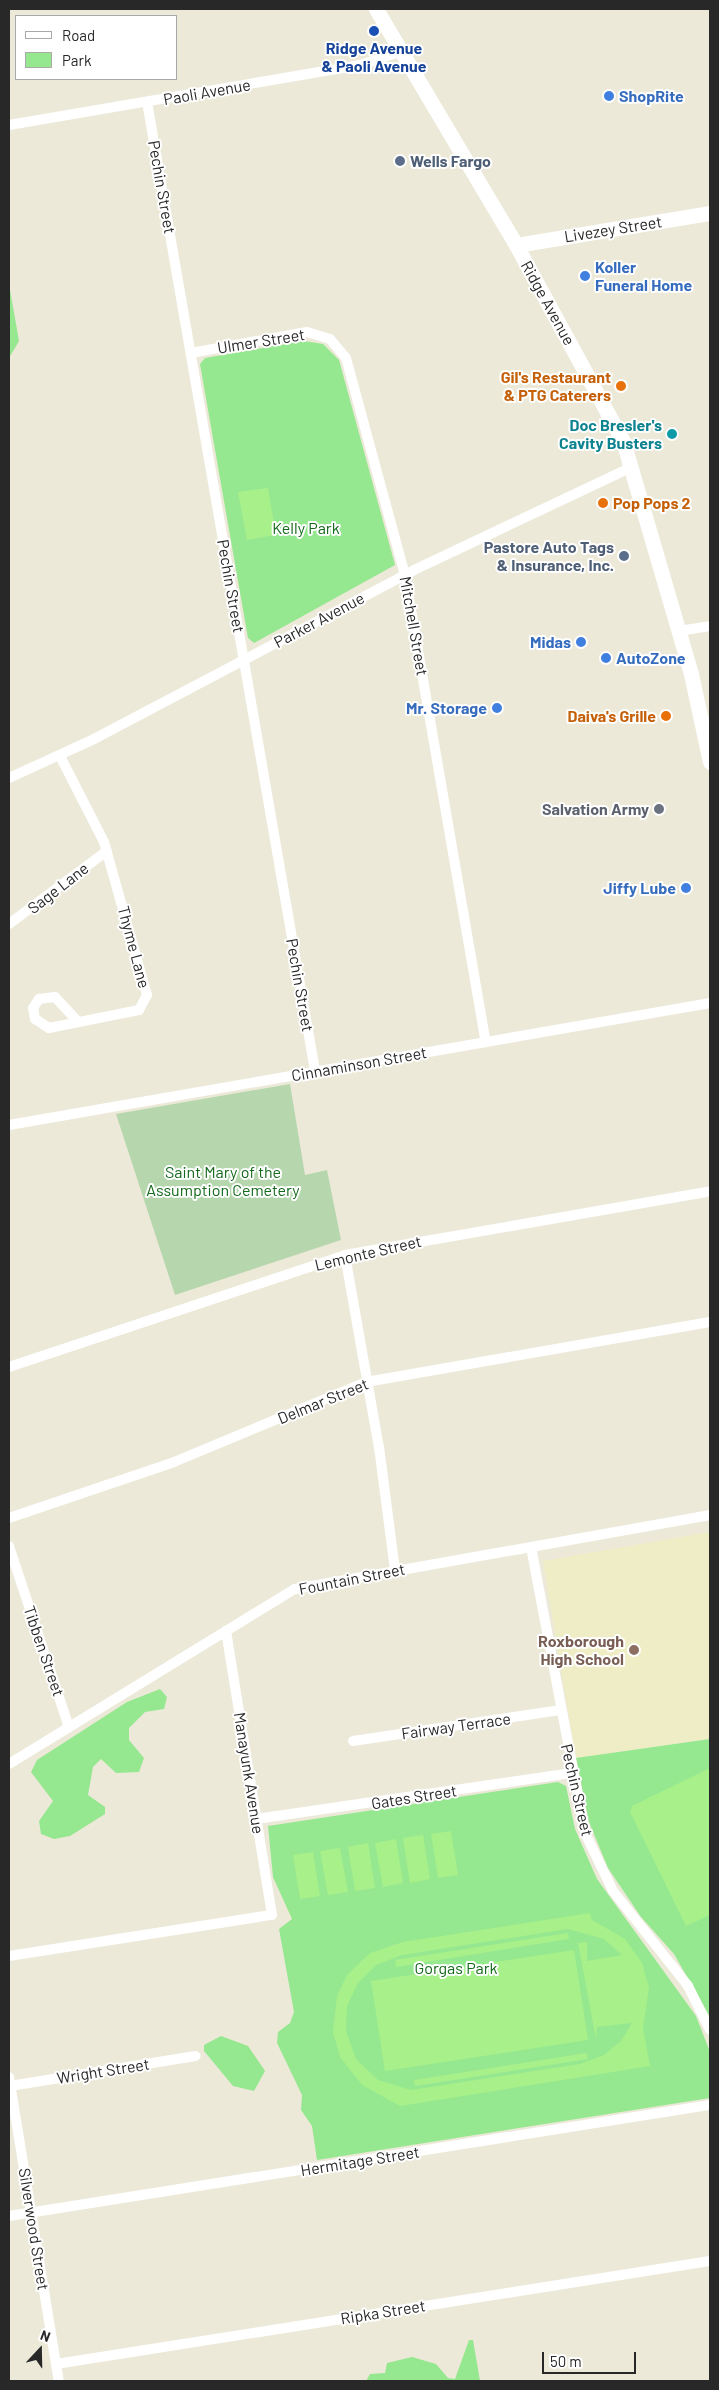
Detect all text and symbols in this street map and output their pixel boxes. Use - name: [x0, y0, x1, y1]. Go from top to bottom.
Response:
- legend: [15, 15, 178, 80]
- marker: Ridge Avenue & Paoli Avenue: [368, 25, 380, 37]
- text: Road: [62, 26, 95, 44]
- place label: Ridge Avenue & Paoli Avenue: [321, 38, 427, 76]
- text: Park: [62, 51, 91, 69]
- street label: Paoli Avenue: [162, 75, 252, 109]
- place label: ShopRite: [619, 86, 684, 106]
- marker: ShopRite: [603, 90, 615, 102]
- street label: Pechin Street: [144, 139, 180, 235]
- place label: Wells Fargo: [410, 151, 491, 171]
- marker: Wells Fargo: [394, 155, 406, 167]
- street label: Livezey Street: [563, 212, 663, 246]
- street label: Ridge Avenue: [517, 257, 579, 349]
- place label: Koller Funeral Home: [595, 257, 692, 295]
- marker: Koller Funeral Home: [579, 270, 591, 282]
- street label: Ulmer Street: [216, 325, 306, 357]
- place label: Gil's Restaurant & PTG Caterers: [501, 367, 611, 405]
- marker: Gil's Restaurant & PTG Caterers: [615, 380, 627, 392]
- place label: Doc Bresler's Cavity Busters: [559, 415, 662, 453]
- marker: Doc Bresler's Cavity Busters: [666, 428, 678, 440]
- place label: Pop Pops 2: [613, 493, 691, 513]
- marker: Pop Pops 2: [597, 497, 609, 509]
- park label: Kelly Park: [272, 518, 340, 538]
- place label: Pastore Auto Tags & Insurance, Inc.: [484, 537, 614, 575]
- street label: Pechin Street: [213, 538, 249, 634]
- marker: Pastore Auto Tags & Insurance, Inc.: [618, 550, 630, 562]
- street label: Mitchell Street: [396, 575, 432, 677]
- street label: Parker Avenue: [271, 588, 367, 652]
- place label: Midas: [530, 632, 571, 652]
- marker: Midas: [575, 636, 587, 648]
- place label: AutoZone: [616, 648, 686, 668]
- marker: AutoZone: [600, 652, 612, 664]
- place label: Mr. Storage: [406, 698, 487, 718]
- marker: Mr. Storage: [491, 702, 503, 714]
- place label: Daiva's Grille: [568, 706, 656, 726]
- marker: Daiva's Grille: [660, 710, 672, 722]
- place label: Salvation Army: [542, 799, 649, 819]
- marker: Salvation Army: [653, 803, 665, 815]
- street label: Sage Lane: [24, 858, 92, 918]
- place label: Jiffy Lube: [603, 878, 676, 898]
- marker: Jiffy Lube: [680, 882, 692, 894]
- street label: Thyme Lane: [114, 904, 154, 990]
- street label: Pechin Street: [282, 937, 318, 1033]
- street label: Cinnaminson Street: [290, 1043, 428, 1085]
- park label: Saint Mary of the Assumption Cemetery: [146, 1162, 300, 1200]
- street label: Lemonte Street: [313, 1231, 423, 1275]
- street label: Delmar Street: [275, 1374, 371, 1428]
- street label: Fountain Street: [297, 1559, 407, 1599]
- street label: Tibben Street: [20, 1603, 68, 1699]
- place label: Roxborough High School: [538, 1631, 624, 1669]
- marker: Roxborough High School: [628, 1644, 640, 1656]
- street label: Fairway Terrace: [400, 1709, 512, 1743]
- street label: Manayunk Avenue: [230, 1711, 268, 1835]
- street label: Pechin Street: [557, 1742, 597, 1838]
- street label: Gates Street: [370, 1781, 458, 1813]
- park label: Gorgas Park: [414, 1958, 498, 1978]
- street label: Wright Street: [55, 2054, 151, 2088]
- street label: Hermitage Street: [299, 2142, 421, 2180]
- street label: Silverwood Street: [15, 2166, 53, 2292]
- street label: Ripka Street: [339, 2296, 427, 2328]
- north arrow: [15, 2325, 65, 2375]
- text: N: [38, 2326, 53, 2345]
- scale bar: [544, 2342, 638, 2374]
- text: 50 m: [550, 2352, 582, 2370]

